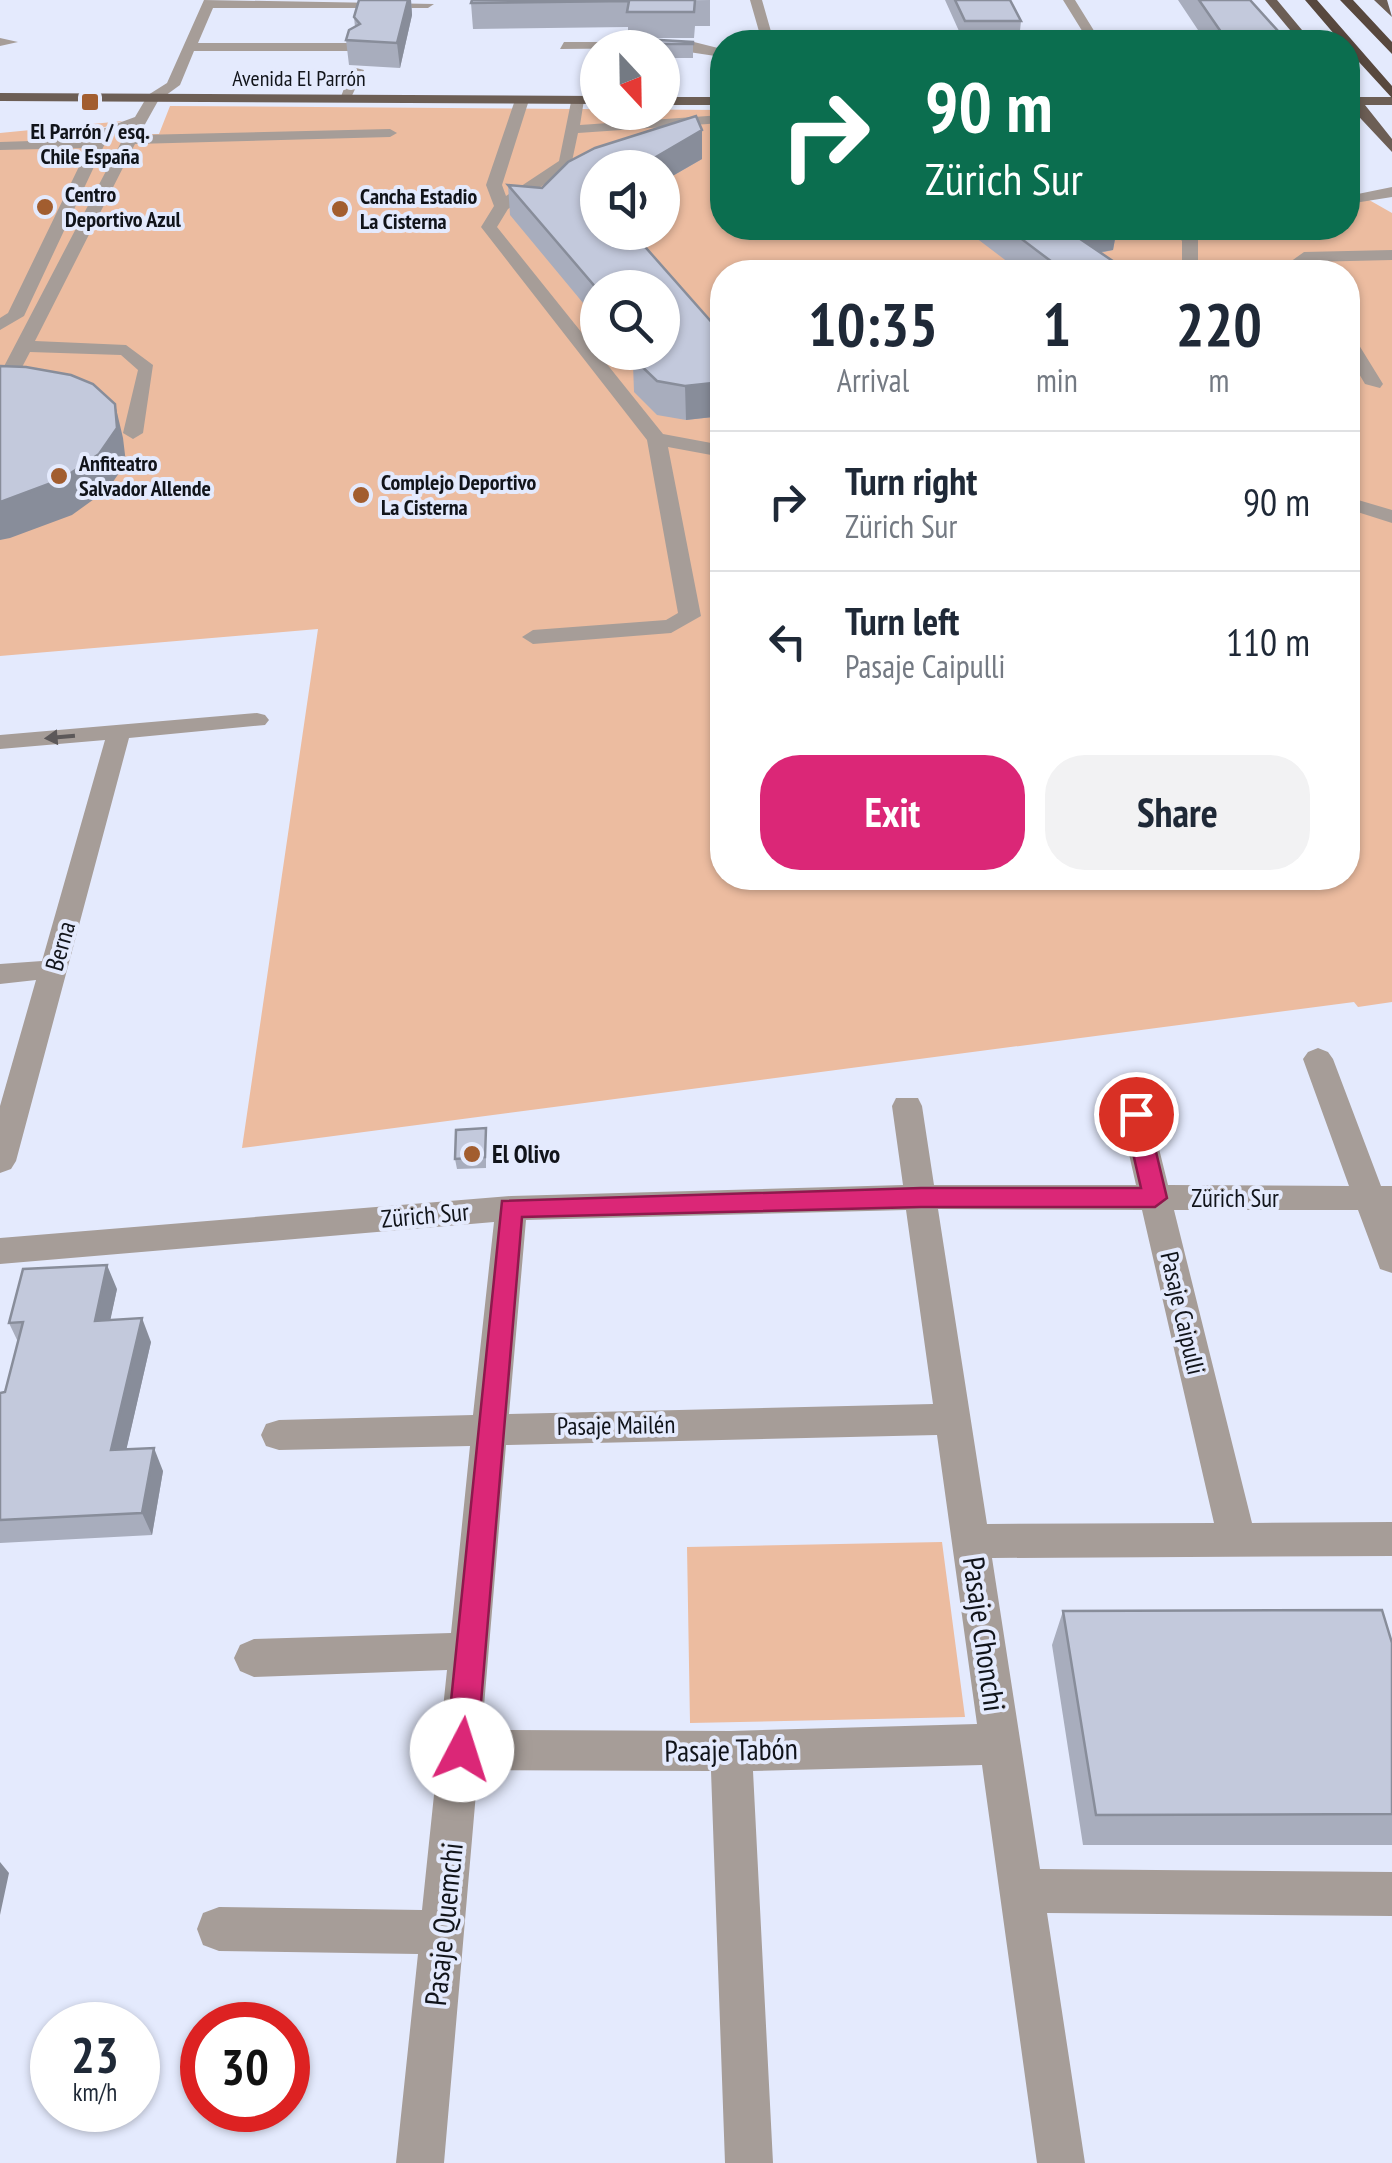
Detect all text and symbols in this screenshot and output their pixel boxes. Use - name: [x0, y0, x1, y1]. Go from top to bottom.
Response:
- north arrow: [580, 30, 680, 130]
- map controls: [580, 30, 680, 370]
- text: 90 m: [925, 61, 1053, 151]
- street label: Avenida El Parrón: [232, 64, 366, 92]
- icon: right: [760, 70, 890, 200]
- marker: El Parrón / esq. Chile España: [79, 91, 101, 113]
- place label: El Parrón / esq. Chile España: [30, 117, 150, 170]
- text: Zürich Sur: [925, 149, 1083, 207]
- button: sound: [580, 150, 680, 250]
- place label: Centro Deportivo Azul: [65, 180, 181, 233]
- place label: Cancha Estadio La Cisterna: [360, 182, 477, 235]
- marker: Centro Deportivo Azul: [34, 196, 56, 218]
- marker: Cancha Estadio La Cisterna: [329, 198, 351, 220]
- button: search: [580, 270, 680, 370]
- text: 10:35: [808, 285, 938, 363]
- text: 1: [1043, 285, 1071, 363]
- text: 220: [1176, 285, 1262, 363]
- text: Arrival: [837, 359, 909, 401]
- text: min: [1036, 359, 1078, 401]
- text: m: [1208, 359, 1229, 401]
- place label: Anfiteatro Salvador Allende: [78, 449, 211, 502]
- text: Turn right: [845, 456, 977, 505]
- marker: Anfiteatro Salvador Allende: [48, 465, 70, 487]
- place label: Complejo Deportivo La Cisterna: [381, 468, 536, 521]
- icon: right: [760, 474, 815, 529]
- text: 90 m: [1243, 477, 1310, 526]
- marker: Complejo Deportivo La Cisterna: [350, 484, 372, 506]
- text: Zürich Sur: [845, 505, 957, 547]
- text: Turn left: [845, 596, 959, 645]
- icon: left: [760, 614, 815, 669]
- text: 110 m: [1226, 617, 1310, 666]
- text: Pasaje Caipulli: [845, 645, 1006, 687]
- one-way arrow: [43, 729, 75, 745]
- button: Exit: [760, 755, 1025, 870]
- button: Share: [1045, 755, 1310, 870]
- street label: Berna: [38, 918, 82, 974]
- pin: [1094, 1072, 1179, 1157]
- icon: arrive: [1109, 1087, 1164, 1142]
- place label: El Olivo: [492, 1138, 560, 1170]
- marker: El Olivo: [461, 1143, 483, 1165]
- street label: Zürich Sur: [1191, 1182, 1279, 1214]
- street label: Zürich Sur: [380, 1195, 470, 1235]
- street label: Pasaje Caipulli: [1153, 1248, 1213, 1378]
- street label: Pasaje Mailén: [556, 1408, 676, 1442]
- street label: Pasaje Chonchi: [955, 1554, 1015, 1714]
- position arrow: [410, 1698, 514, 1802]
- street label: Pasaje Tabón: [664, 1728, 798, 1770]
- street label: Pasaje Quemchi: [415, 1840, 471, 2008]
- speed limit sign: 30: [180, 2002, 310, 2132]
- text: 23: [71, 2022, 119, 2087]
- text: km/h: [73, 2076, 117, 2108]

